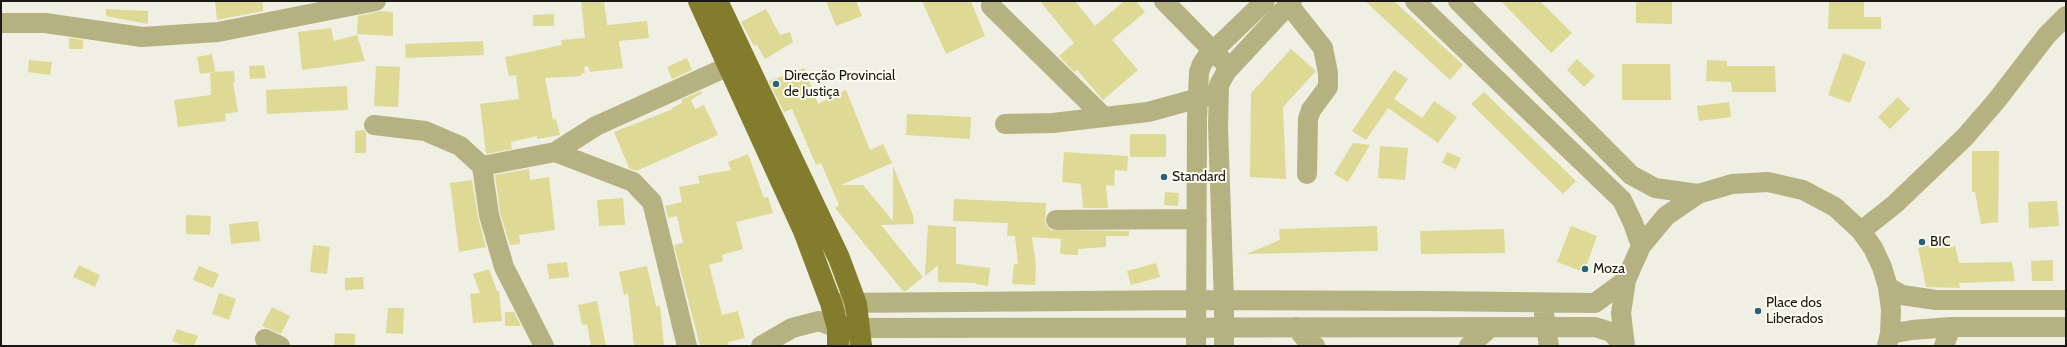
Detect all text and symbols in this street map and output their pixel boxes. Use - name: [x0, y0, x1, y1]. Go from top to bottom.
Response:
- place label: Direcção Provincial de Justiça: [784, 68, 895, 100]
- marker: Direcção Provincial de Justiça: [771, 79, 781, 89]
- place label: Standard: [1172, 169, 1226, 185]
- marker: Standard: [1159, 172, 1169, 182]
- place label: BIC: [1930, 234, 1951, 250]
- marker: BIC: [1917, 237, 1927, 247]
- place label: Moza: [1593, 261, 1625, 277]
- marker: Moza: [1580, 264, 1590, 274]
- place label: Place dos Liberados: [1766, 295, 1823, 328]
- marker: Place dos Liberados: [1753, 306, 1763, 316]

